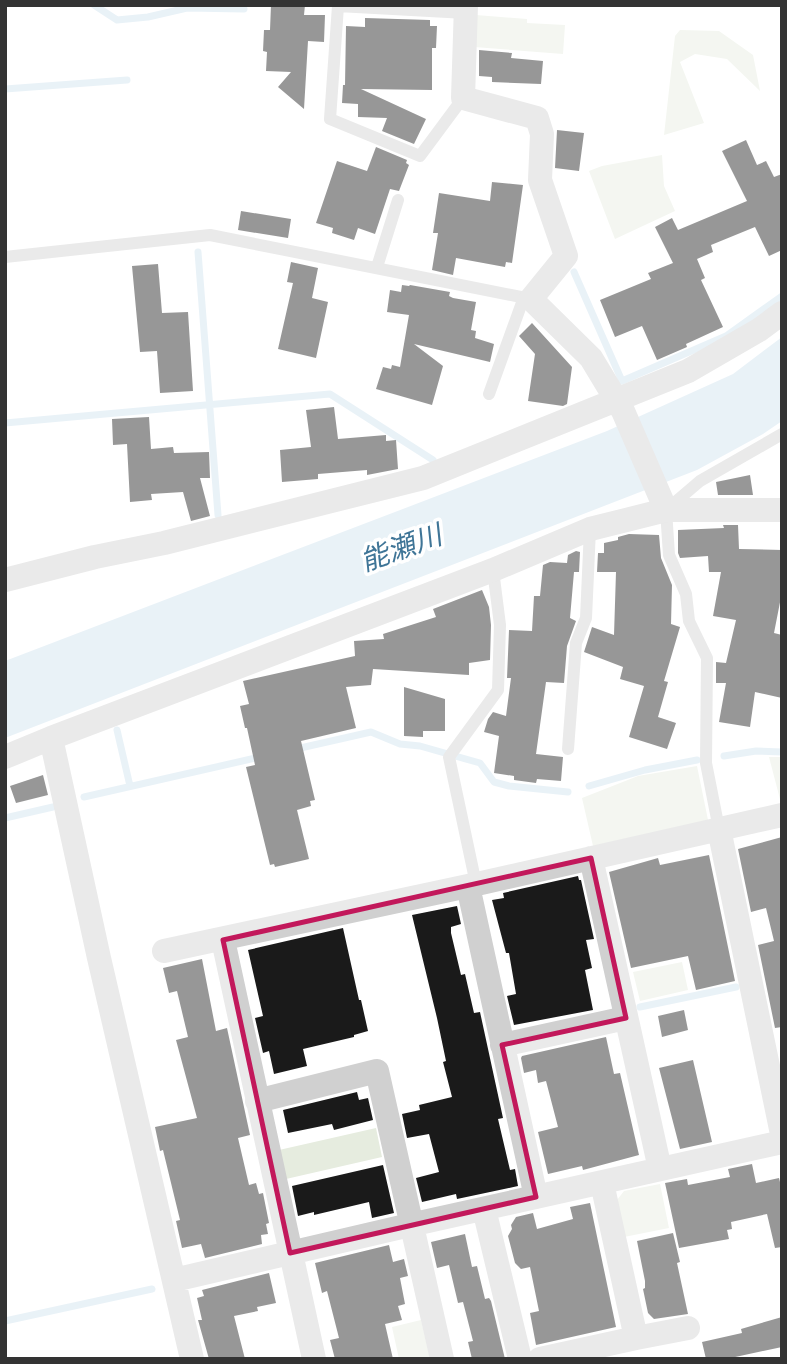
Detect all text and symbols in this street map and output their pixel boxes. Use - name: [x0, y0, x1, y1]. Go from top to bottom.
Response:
- water label: 能瀬川: [356, 517, 449, 578]

